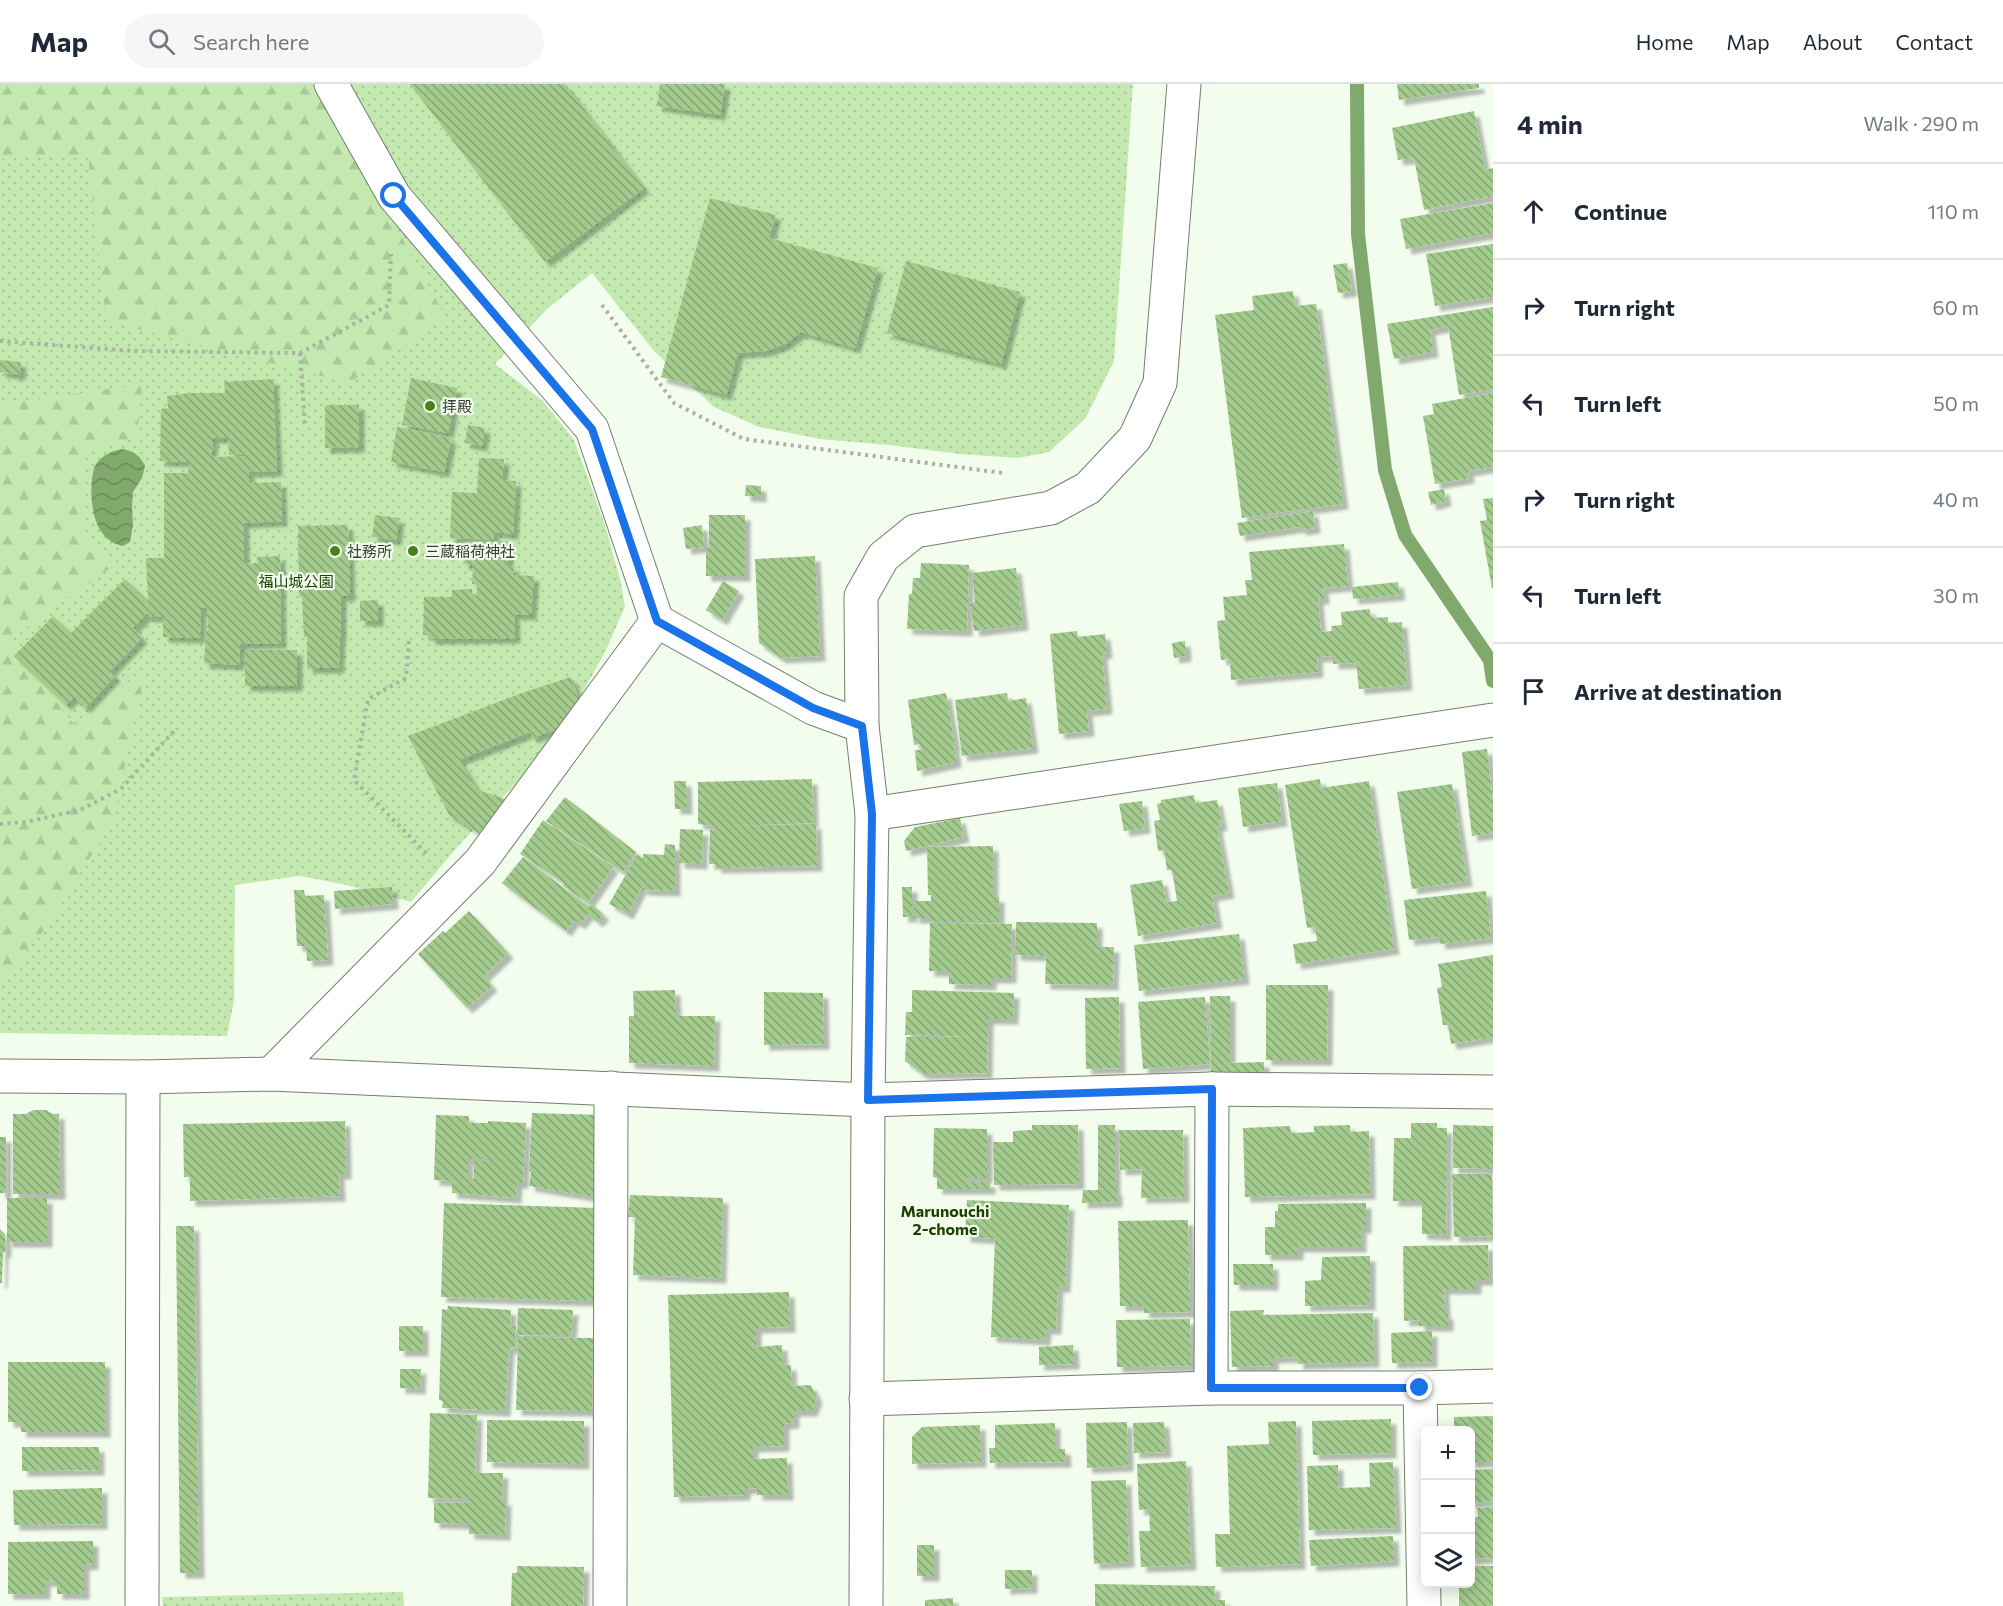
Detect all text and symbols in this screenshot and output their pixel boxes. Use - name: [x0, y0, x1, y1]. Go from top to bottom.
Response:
- search box: [124, 14, 544, 68]
- text: Map: [30, 24, 88, 58]
- icon: search: [145, 25, 178, 58]
- text: Search here: [193, 28, 309, 55]
- text: Home: [1636, 29, 1693, 54]
- text: Map: [1726, 29, 1770, 54]
- text: About: [1803, 29, 1862, 54]
- text: Contact: [1895, 29, 1973, 54]
- text: 4 min: [1517, 108, 1583, 139]
- text: Walk · 290 m: [1863, 111, 1979, 135]
- route start: [380, 182, 406, 208]
- icon: ahead: [1517, 195, 1550, 228]
- text: Continue: [1574, 198, 1667, 225]
- text: 110 m: [1928, 199, 1979, 223]
- icon: right: [1517, 291, 1550, 324]
- text: Turn right: [1574, 294, 1675, 321]
- text: 60 m: [1933, 295, 1979, 319]
- icon: left: [1517, 387, 1550, 420]
- text: Turn left: [1574, 390, 1661, 417]
- text: 50 m: [1933, 391, 1979, 415]
- place label: 拝殿: [442, 397, 472, 415]
- marker: 拝殿: [423, 399, 437, 413]
- icon: right: [1517, 483, 1550, 516]
- text: Turn right: [1574, 486, 1675, 513]
- text: 40 m: [1933, 487, 1979, 511]
- place label: 社務所: [347, 542, 392, 560]
- place label: 三蔵稲荷神社: [425, 542, 515, 560]
- marker: 社務所: [328, 544, 342, 558]
- marker: 三蔵稲荷神社: [406, 544, 420, 558]
- park label: 福山城公園: [258, 572, 334, 590]
- icon: left: [1517, 579, 1550, 612]
- text: Turn left: [1574, 582, 1661, 609]
- text: 30 m: [1933, 583, 1979, 607]
- icon: arrive: [1517, 675, 1550, 708]
- text: Arrive at destination: [1574, 678, 1782, 705]
- district label: Marunouchi 2-chome: [901, 1201, 989, 1238]
- route end: [1406, 1374, 1432, 1400]
- map controls: [1421, 1426, 1475, 1588]
- button: +: [1421, 1426, 1475, 1480]
- button: −: [1421, 1480, 1475, 1534]
- button: layers: [1421, 1534, 1475, 1588]

